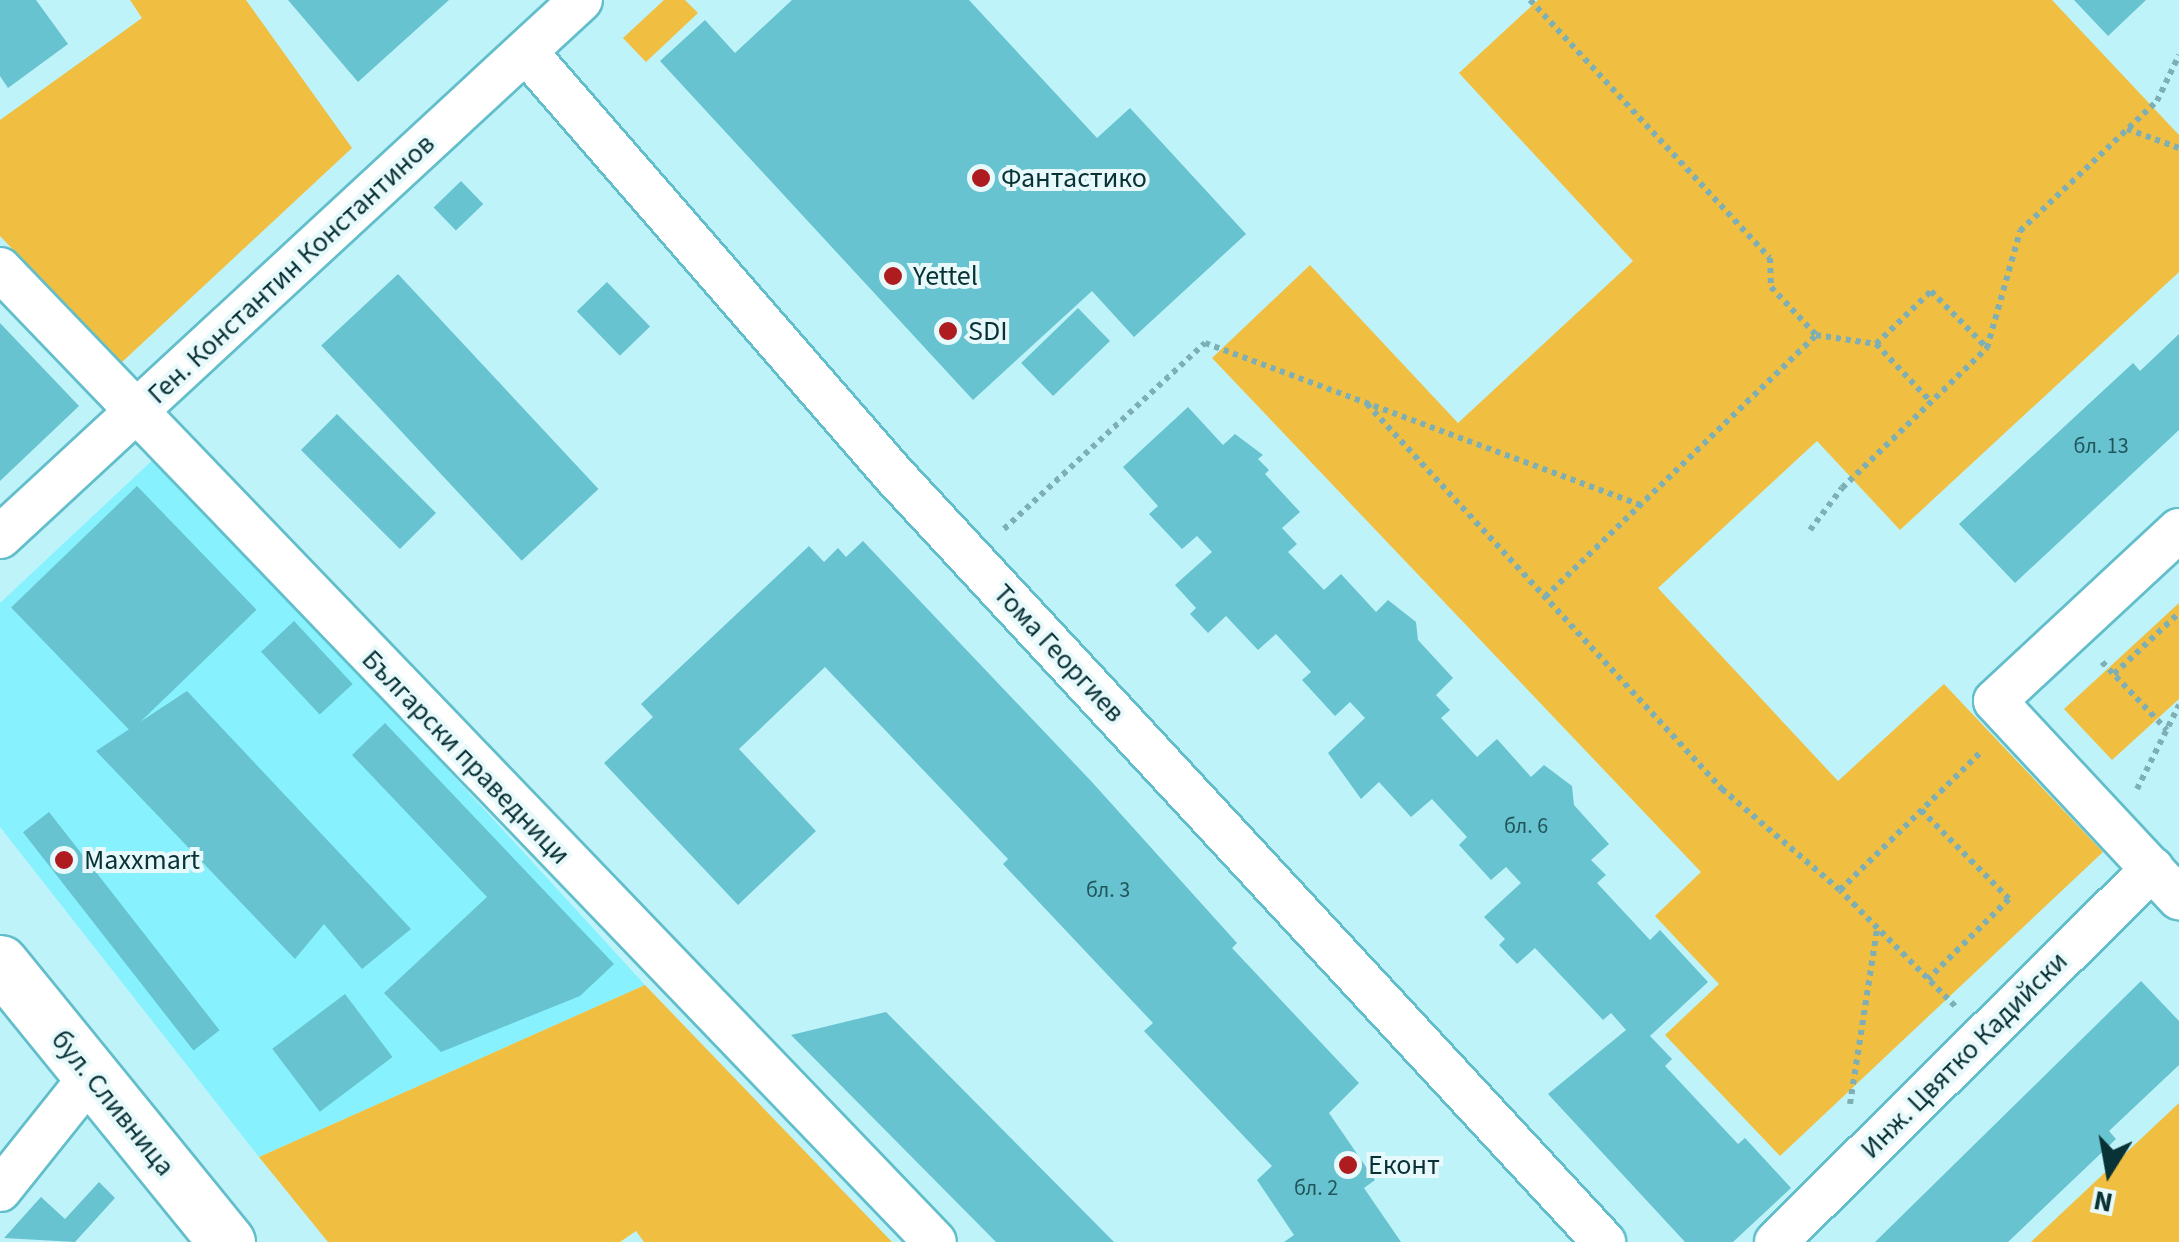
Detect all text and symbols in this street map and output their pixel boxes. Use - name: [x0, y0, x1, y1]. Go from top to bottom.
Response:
- street label: Ген. Константин Константинов: [141, 127, 441, 411]
- place label: Фантастико: [1001, 161, 1147, 195]
- marker: Фантастико: [970, 167, 992, 189]
- place label: Yettel: [913, 259, 978, 293]
- marker: Yettel: [882, 265, 904, 287]
- place label: SDI: [968, 314, 1008, 348]
- marker: SDI: [937, 320, 959, 342]
- house number: бл. 13: [2073, 434, 2129, 460]
- street label: Тома Георгиев: [986, 577, 1132, 729]
- street label: Български праведници: [355, 643, 577, 871]
- house number: бл. 6: [1504, 814, 1548, 840]
- place label: Maxxmart: [84, 843, 200, 877]
- marker: Maxxmart: [53, 849, 75, 871]
- house number: бл. 3: [1086, 878, 1130, 904]
- street label: Инж. Цвятко Кадийски: [1853, 944, 2075, 1166]
- street label: бул. Сливница: [44, 1023, 182, 1183]
- north arrow: [2059, 1122, 2159, 1222]
- place label: Еконт: [1368, 1148, 1440, 1182]
- marker: Еконт: [1337, 1154, 1359, 1176]
- house number: бл. 2: [1294, 1176, 1338, 1202]
- text: N: [2090, 1180, 2116, 1223]

